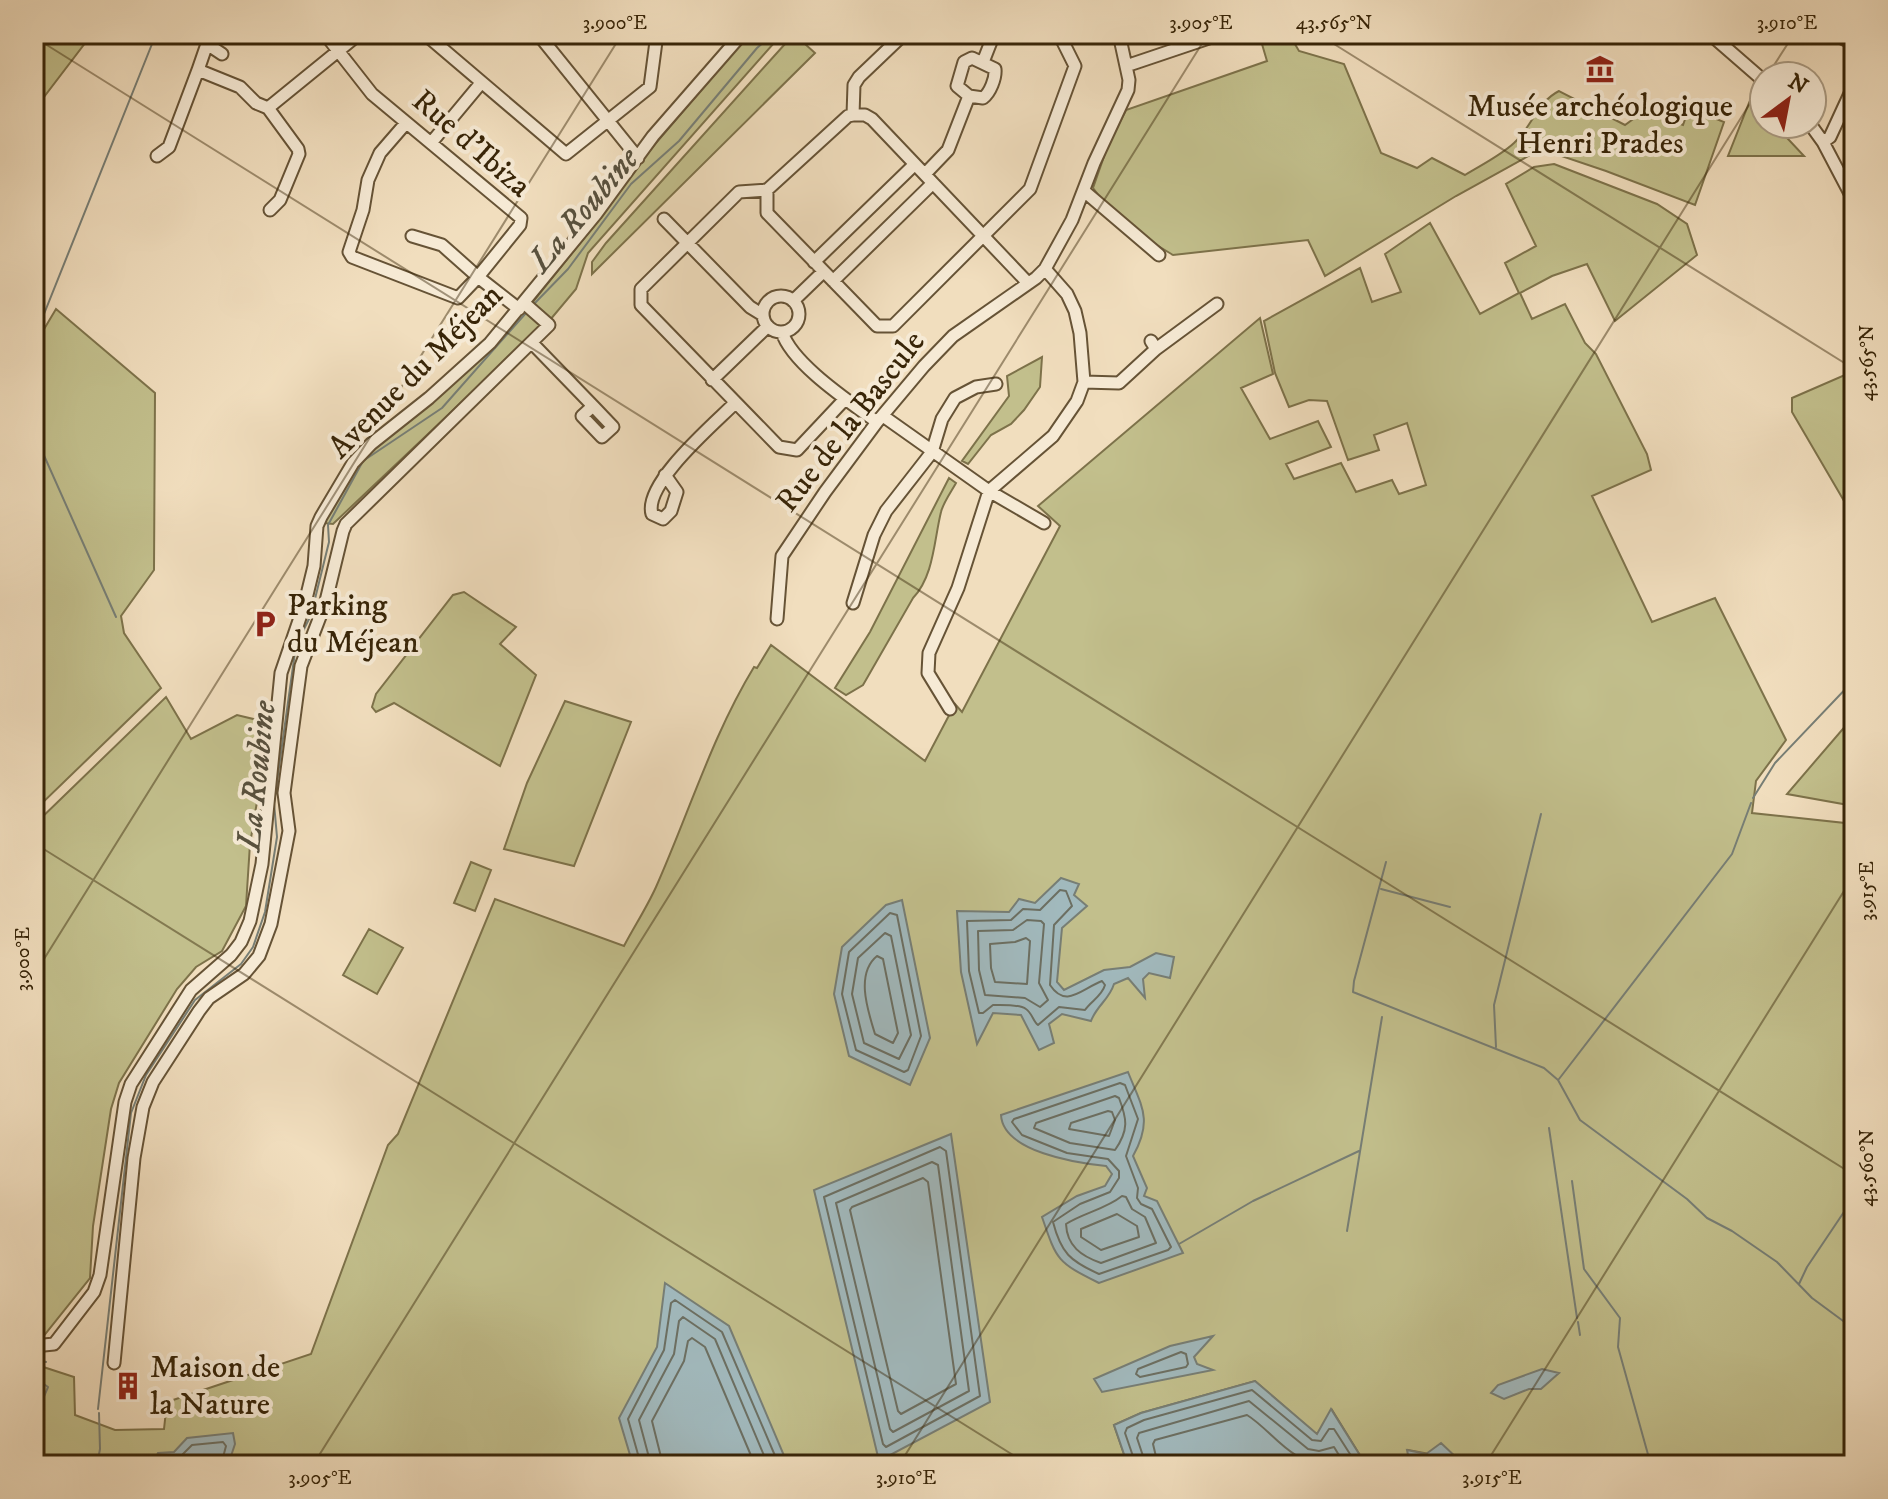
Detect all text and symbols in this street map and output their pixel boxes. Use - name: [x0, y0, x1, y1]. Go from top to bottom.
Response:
- text: 3.900°E: [583, 11, 647, 36]
- text: 3.905°E: [1169, 11, 1233, 36]
- text: 43.565°N: [1296, 11, 1372, 36]
- text: 3.910°E: [1757, 11, 1817, 36]
- museum icon: Musée archéologique Henri Prades: [1585, 54, 1615, 84]
- north arrow: [1748, 60, 1828, 140]
- text: N: [1783, 68, 1813, 101]
- street label: Rue d'Ibiza: [403, 81, 539, 207]
- place label: Musée archéologique Henri Prades: [1467, 87, 1733, 164]
- water label: La Roubine: [518, 138, 649, 283]
- street label: Avenue du Méjean: [320, 276, 512, 468]
- street label: Rue de la Bascule: [768, 323, 934, 521]
- text: 43.565°N: [1855, 325, 1880, 401]
- place label: Parking du Méjean: [287, 586, 419, 663]
- parking icon: Parking du Méjean: [250, 609, 280, 639]
- water label: La Roubine: [228, 698, 286, 855]
- text: 3.915°E: [1855, 861, 1880, 921]
- text: 3.900°E: [11, 927, 36, 991]
- text: 43.560°N: [1855, 1129, 1880, 1207]
- place label: Maison de la Nature: [150, 1348, 280, 1425]
- building icon: Maison de la Nature: [113, 1371, 143, 1401]
- text: 3.905°E: [288, 1466, 352, 1491]
- text: 3.910°E: [876, 1466, 936, 1491]
- text: 3.915°E: [1462, 1466, 1522, 1491]

